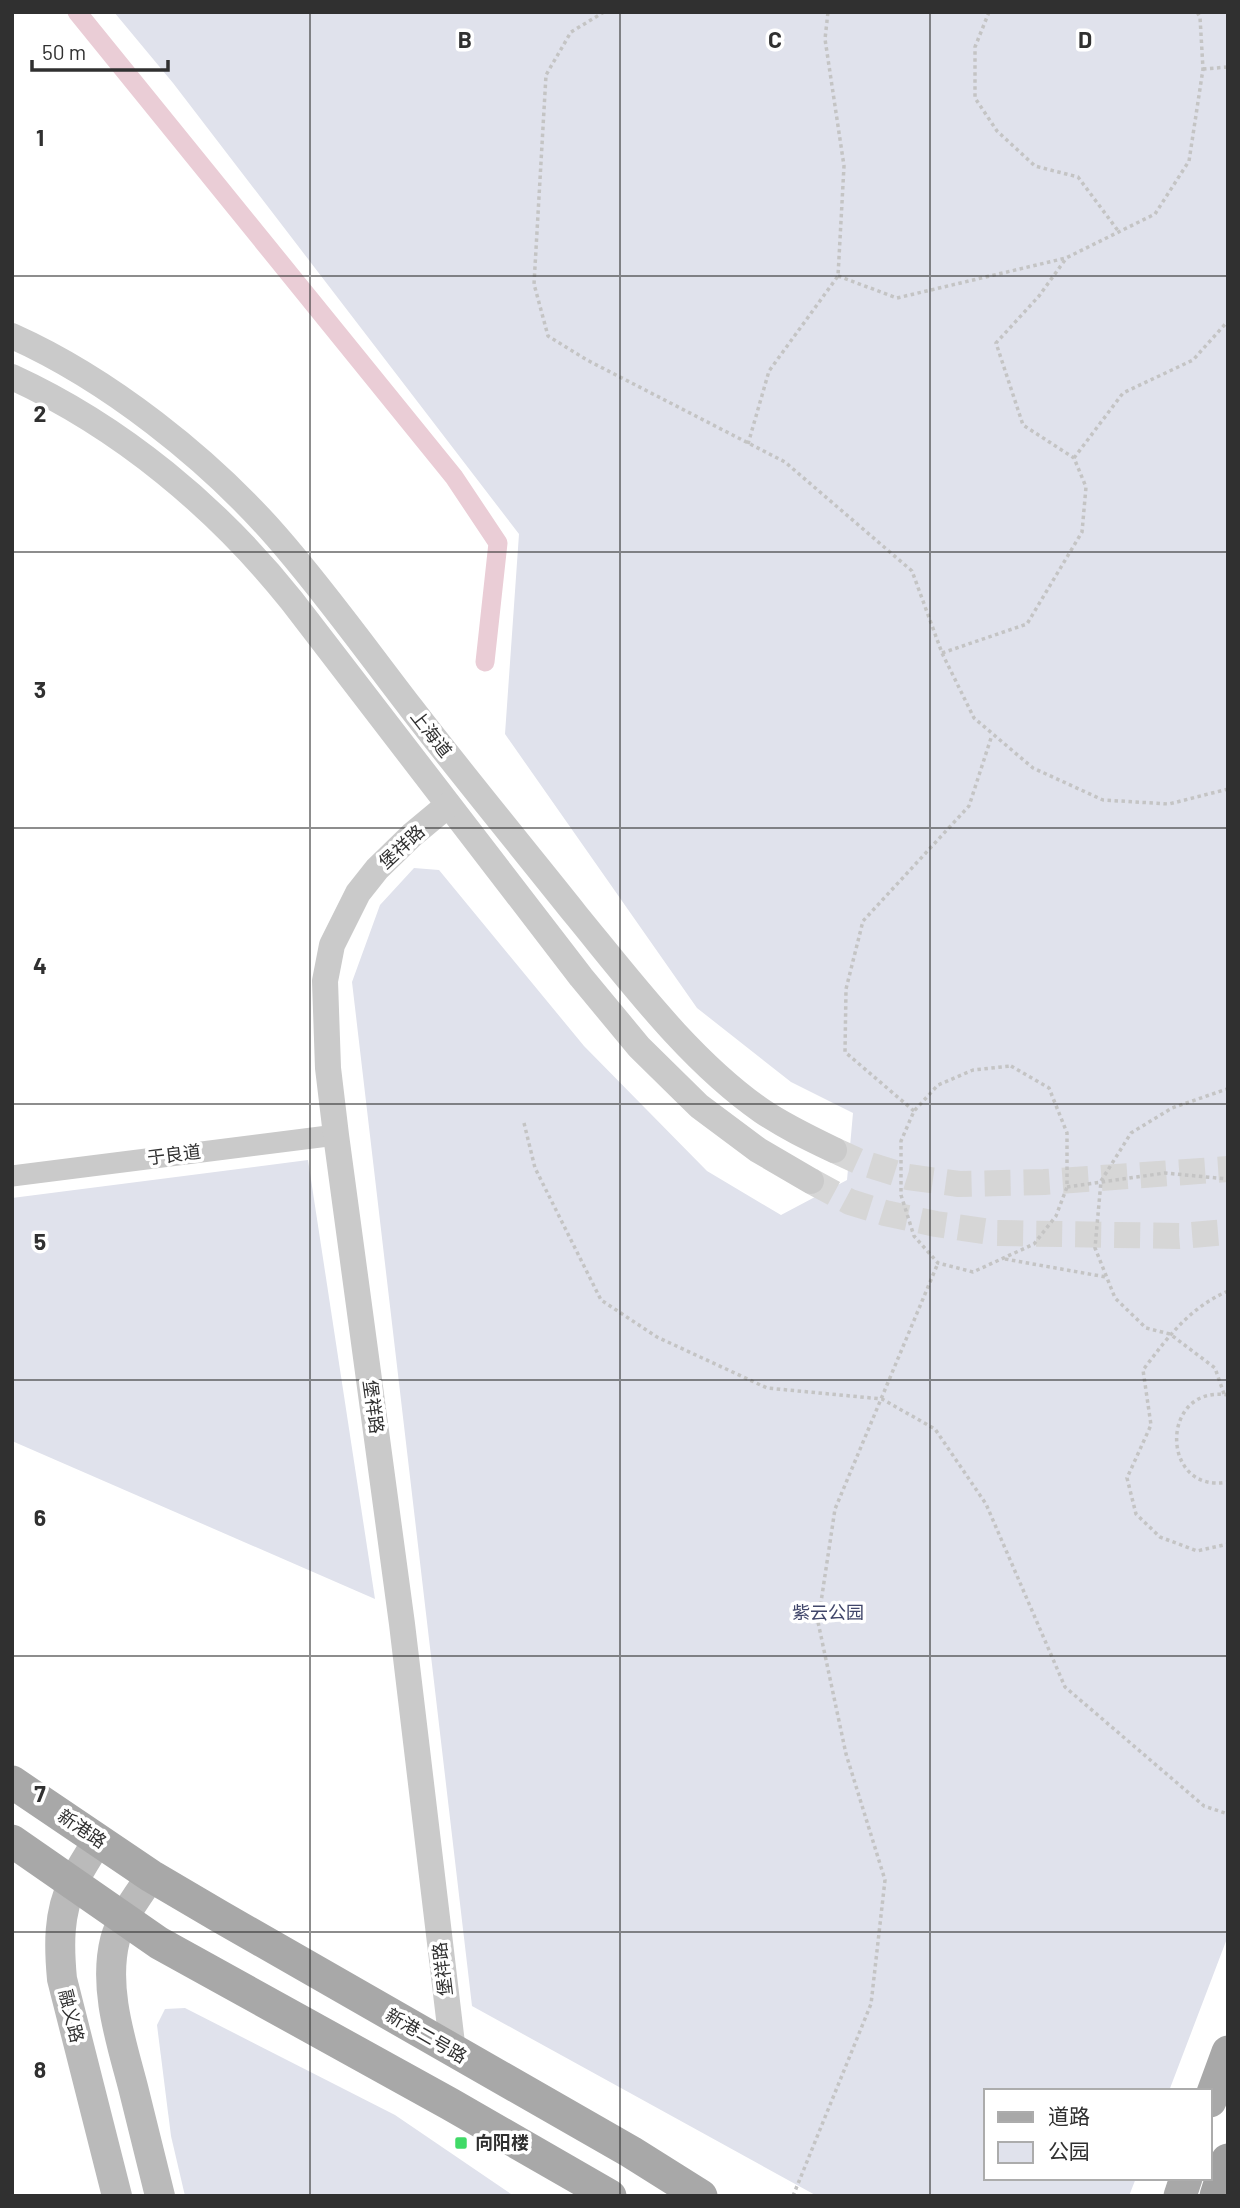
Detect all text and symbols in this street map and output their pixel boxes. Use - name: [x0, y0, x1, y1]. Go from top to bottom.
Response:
- text: B: [458, 25, 472, 53]
- text: C: [768, 25, 782, 53]
- text: D: [1078, 25, 1092, 53]
- scale bar: [32, 28, 168, 72]
- text: 50 m: [42, 39, 86, 64]
- text: 1: [36, 123, 44, 151]
- text: 2: [34, 399, 46, 427]
- text: 3: [34, 675, 46, 703]
- street label: 上海道: [406, 705, 457, 761]
- street label: 堡祥路: [374, 820, 429, 873]
- text: 4: [33, 951, 47, 979]
- street label: 于良道: [146, 1140, 202, 1168]
- text: 5: [34, 1227, 46, 1255]
- street label: 堡祥路: [359, 1379, 389, 1435]
- text: 6: [34, 1503, 46, 1531]
- park label: 紫云公园: [792, 1601, 864, 1623]
- text: 7: [34, 1779, 46, 1807]
- street label: 新港路: [54, 1804, 111, 1852]
- street label: 堡祥路: [428, 1941, 456, 1997]
- street label: 融义路: [55, 1987, 89, 2045]
- street label: 新港二号路: [382, 2003, 471, 2067]
- text: 8: [34, 2055, 46, 2083]
- legend: [984, 2089, 1212, 2180]
- text: 道路: [1048, 2103, 1090, 2128]
- place label: 向阳楼: [475, 2131, 529, 2153]
- marker: 向阳楼: [453, 2135, 469, 2151]
- text: 公园: [1048, 2138, 1090, 2163]

